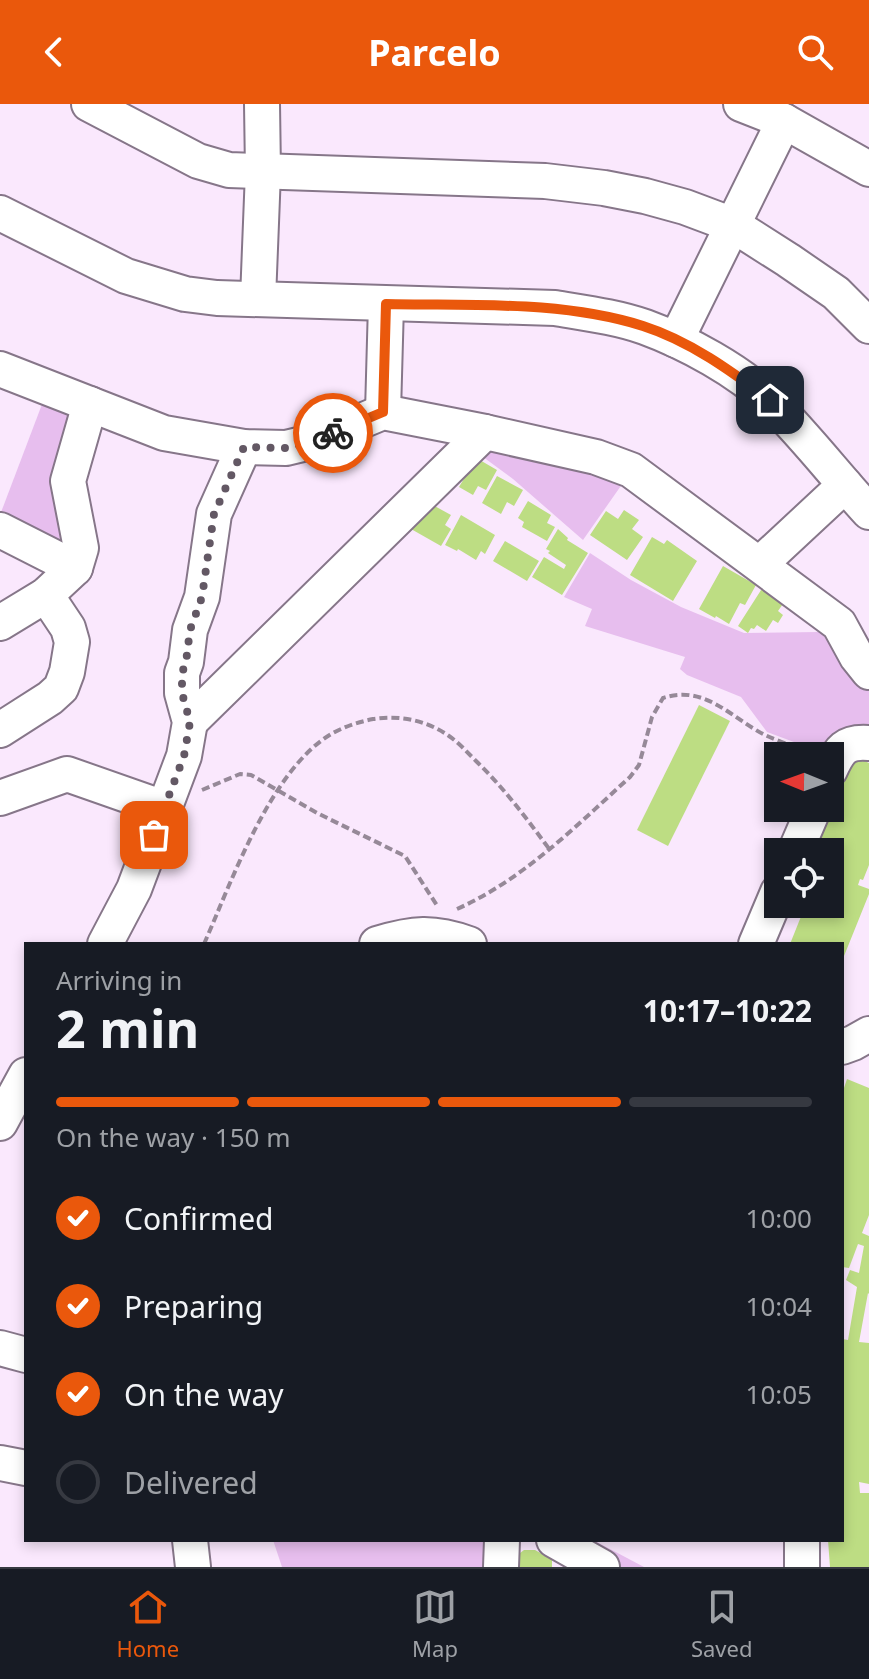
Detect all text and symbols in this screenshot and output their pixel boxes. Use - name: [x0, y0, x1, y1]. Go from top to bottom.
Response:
- text: Parcelo: [368, 28, 501, 77]
- icon: back: [32, 30, 76, 74]
- icon: search: [793, 30, 837, 74]
- pin: [736, 366, 804, 434]
- icon: home: [748, 378, 792, 422]
- courier: [293, 393, 373, 473]
- icon: bike: [311, 411, 355, 455]
- north arrow: [764, 742, 844, 822]
- map controls: [764, 742, 844, 918]
- pin: [120, 801, 188, 869]
- icon: bag: [132, 813, 176, 857]
- button: locate: [764, 838, 844, 918]
- text: Arriving in: [56, 962, 182, 998]
- text: 10:17–10:22: [643, 990, 812, 1031]
- text: 2 min: [56, 992, 199, 1063]
- text: On the way · 150 m: [56, 1119, 290, 1155]
- icon: check: [56, 1196, 100, 1240]
- text: Confirmed: [124, 1198, 274, 1239]
- text: 10:00: [746, 1200, 812, 1236]
- icon: check: [56, 1284, 100, 1328]
- text: Preparing: [124, 1286, 263, 1327]
- text: 10:04: [746, 1288, 812, 1324]
- icon: check: [56, 1372, 100, 1416]
- text: On the way: [124, 1374, 284, 1415]
- text: 10:05: [746, 1376, 812, 1412]
- text: Delivered: [124, 1462, 258, 1503]
- tab: Home: [117, 1585, 179, 1663]
- tab: Map: [412, 1585, 458, 1663]
- tab: Saved: [691, 1585, 752, 1663]

